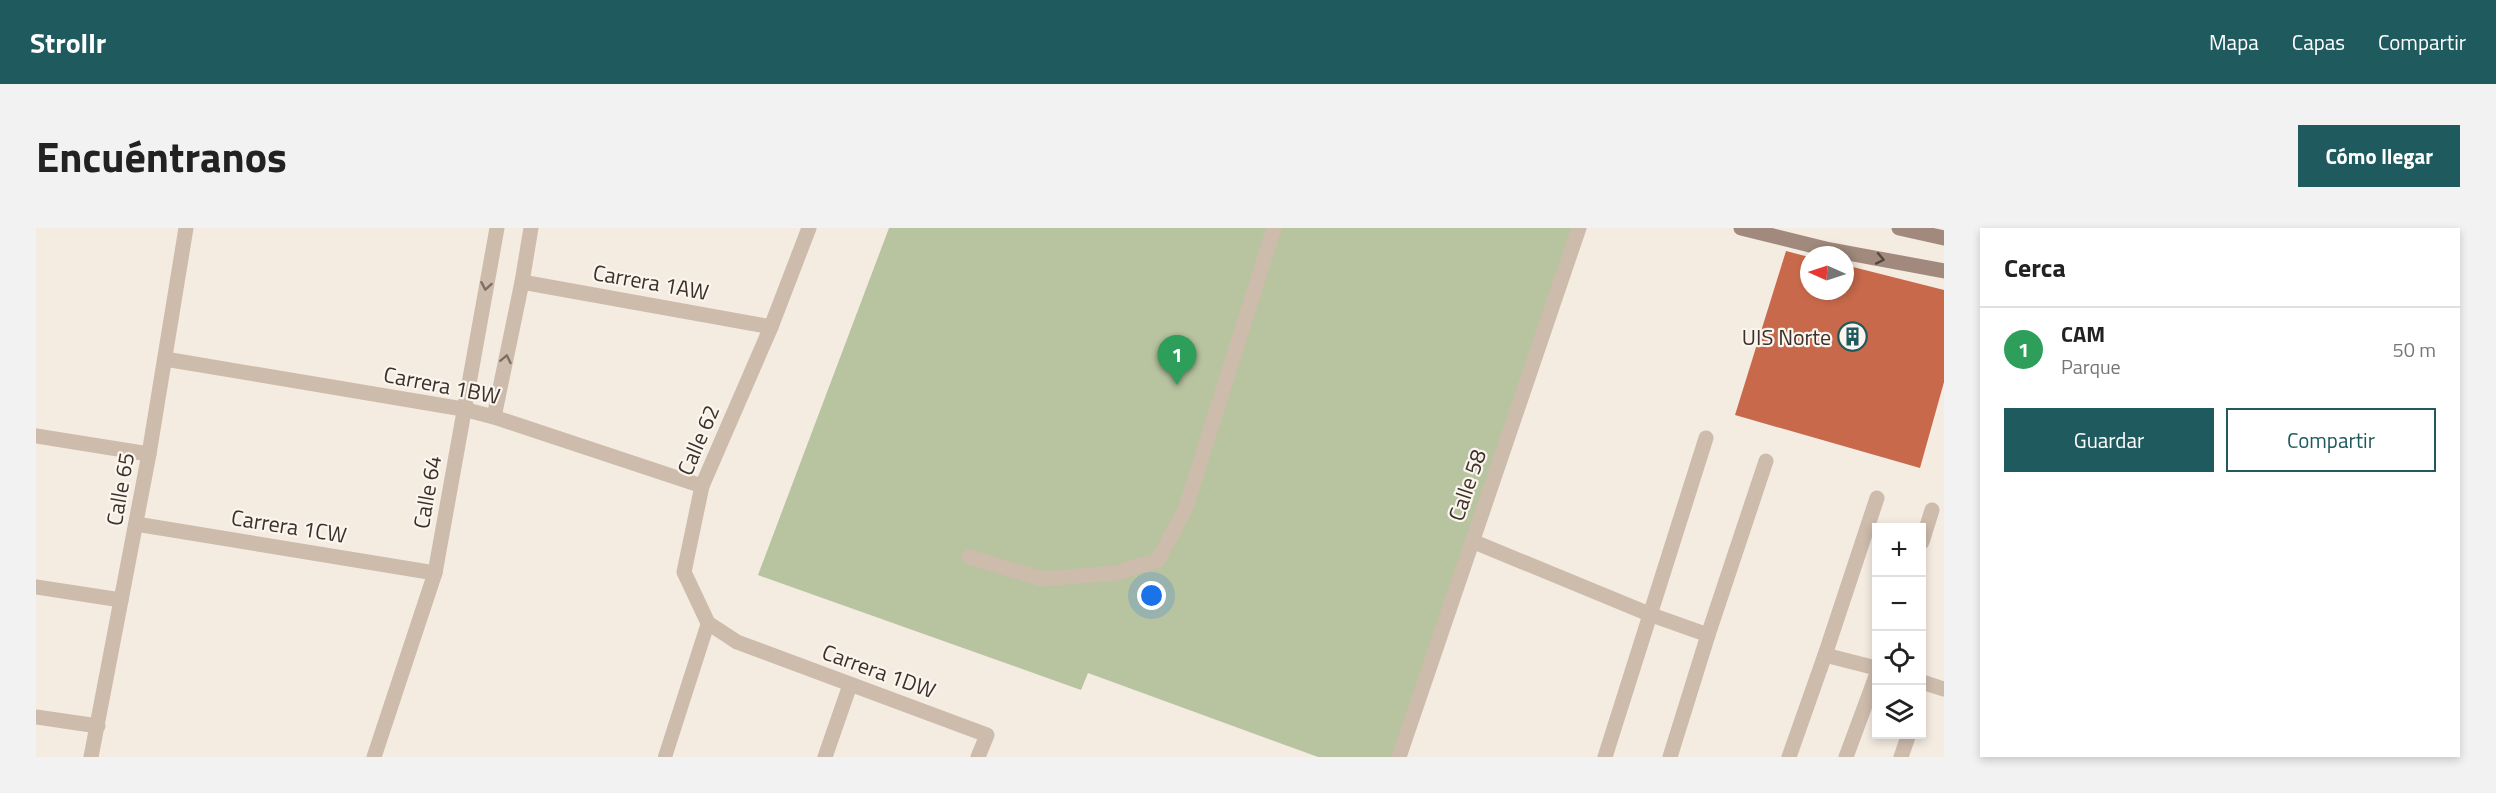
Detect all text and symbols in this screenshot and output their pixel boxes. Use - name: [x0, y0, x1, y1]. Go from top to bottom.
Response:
- text: Strollr: [30, 21, 106, 64]
- text: Mapa: [2209, 26, 2259, 58]
- text: Capas: [2292, 26, 2345, 58]
- text: Compartir: [2378, 26, 2466, 58]
- text: Encuéntranos: [36, 124, 287, 188]
- button: Cómo llegar: [2298, 125, 2460, 187]
- north arrow: [1800, 246, 1854, 300]
- text: Cerca: [2004, 248, 2066, 287]
- one-way arrow: [1875, 252, 1885, 265]
- street label: Carrera 1AW: [590, 255, 712, 309]
- one-way arrow: [480, 280, 493, 290]
- text: CAM: [2061, 317, 2105, 351]
- place label: UIS Norte: [1742, 320, 1831, 354]
- building icon: UIS Norte: [1836, 321, 1868, 353]
- text: 1: [2018, 334, 2029, 365]
- text: 50 m: [2392, 334, 2436, 365]
- pin: 1: [1158, 336, 1196, 385]
- text: Parque: [2061, 351, 2121, 382]
- one-way arrow: [499, 355, 512, 365]
- street label: Carrera 1BW: [381, 357, 503, 413]
- street label: Calle 62: [668, 399, 728, 481]
- button: Guardar: [2004, 408, 2214, 472]
- button: Compartir: [2226, 408, 2436, 472]
- street label: Calle 58: [1439, 445, 1495, 525]
- street label: Calle 65: [97, 450, 143, 528]
- street label: Calle 64: [404, 453, 450, 531]
- street label: Carrera 1CW: [229, 500, 349, 552]
- map controls: [1872, 523, 1926, 739]
- button: +: [1872, 523, 1926, 577]
- button: −: [1872, 577, 1926, 631]
- your location: [1137, 581, 1166, 610]
- button: locate: [1872, 631, 1926, 685]
- street label: Carrera 1DW: [818, 635, 940, 707]
- button: layers: [1872, 685, 1926, 739]

